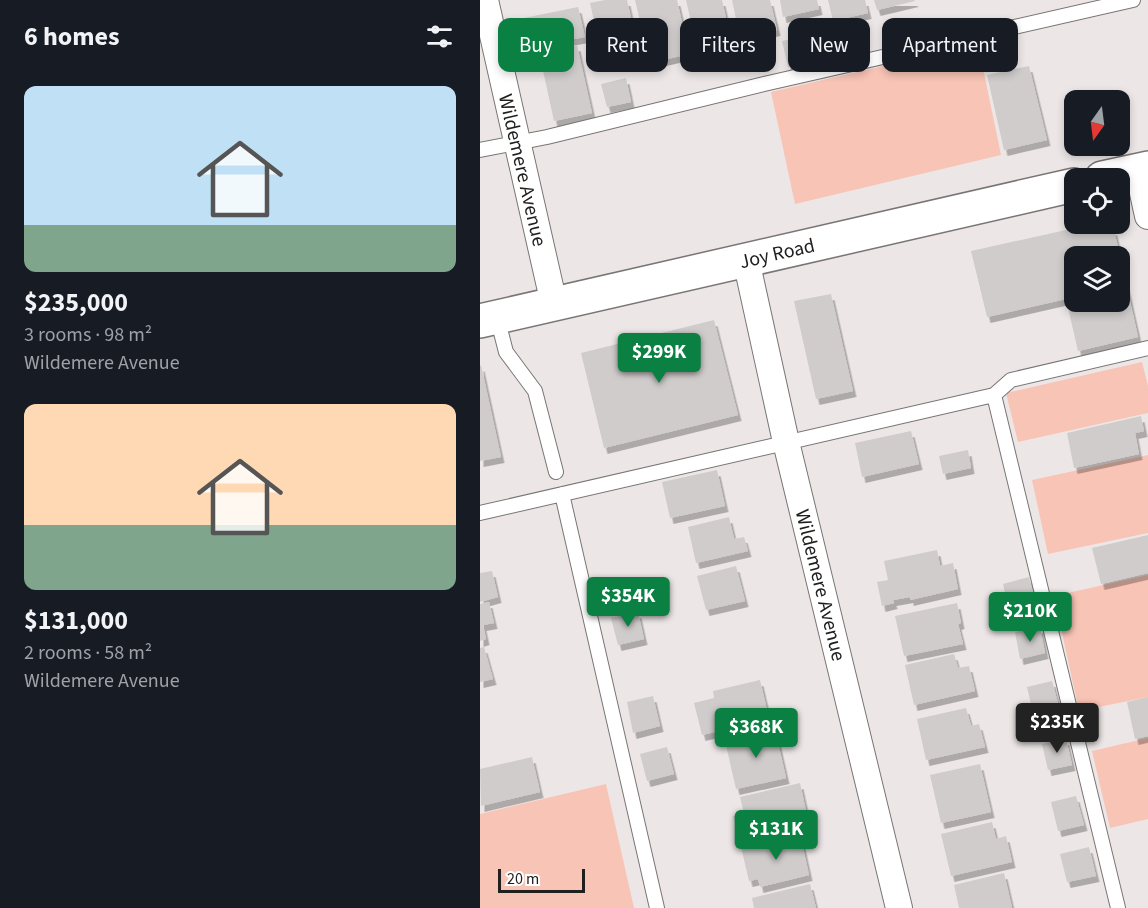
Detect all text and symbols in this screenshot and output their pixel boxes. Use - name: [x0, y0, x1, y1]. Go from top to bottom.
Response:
- text: 6 homes: [24, 18, 119, 55]
- chip: Buy: [498, 18, 574, 72]
- chip: Rent: [586, 18, 668, 72]
- chip: Filters: [680, 18, 776, 72]
- chip: New: [788, 18, 870, 72]
- chip: Apartment: [882, 18, 1018, 72]
- icon: filters: [423, 20, 456, 53]
- north arrow: [1064, 90, 1130, 156]
- map controls: [1064, 90, 1130, 312]
- street label: Wildemere Avenue: [491, 91, 553, 249]
- icon: home: [186, 125, 294, 233]
- button: locate: [1064, 168, 1130, 234]
- street label: Joy Road: [737, 232, 818, 276]
- button: layers: [1064, 246, 1130, 312]
- text: $235,000: [24, 284, 128, 321]
- text: 3 rooms · 98 m²: [24, 321, 152, 349]
- pin: $299K: [617, 333, 701, 384]
- text: $299K: [632, 338, 686, 366]
- text: Wildemere Avenue: [24, 349, 180, 377]
- icon: home: [186, 443, 294, 551]
- street label: Wildemere Avenue: [788, 506, 852, 664]
- pin: $354K: [586, 577, 670, 628]
- text: $354K: [601, 582, 655, 610]
- pin: $210K: [988, 592, 1072, 643]
- text: $210K: [1003, 597, 1057, 625]
- text: $131,000: [24, 602, 128, 639]
- text: 2 rooms · 58 m²: [24, 639, 152, 667]
- text: Wildemere Avenue: [24, 667, 180, 695]
- pin: $235K: [1015, 703, 1099, 754]
- pin: $368K: [714, 708, 798, 759]
- text: $235K: [1030, 708, 1084, 736]
- text: $368K: [729, 713, 783, 741]
- pin: $131K: [734, 810, 818, 861]
- text: $131K: [749, 815, 803, 843]
- scale bar: [498, 866, 585, 894]
- text: 20 m: [507, 868, 539, 890]

